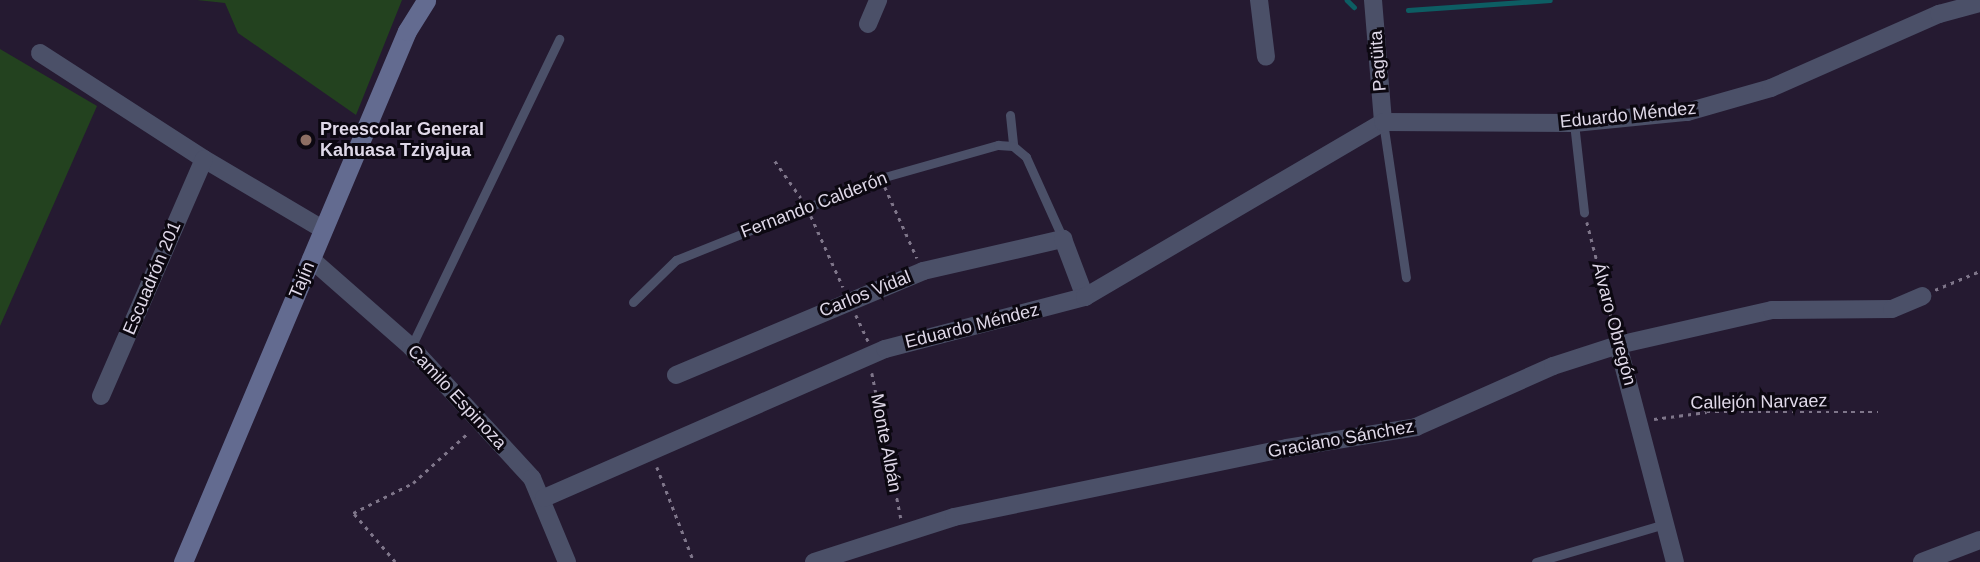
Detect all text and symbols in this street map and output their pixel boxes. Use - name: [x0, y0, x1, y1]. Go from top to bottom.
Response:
- street label: Pagüita: [1365, 30, 1391, 92]
- street label: Eduardo Méndez: [1559, 97, 1697, 133]
- place label: Preescolar General Kahuasa Tziyajua: [320, 119, 484, 162]
- marker: Preescolar General Kahuasa Tziyajua: [298, 132, 314, 148]
- street label: Fernando Calderón: [738, 167, 890, 243]
- street label: Escuadrón 201: [118, 218, 186, 338]
- street label: Tajín: [285, 258, 319, 302]
- street label: Álvaro Obregón: [1587, 260, 1641, 388]
- street label: Carlos Vidal: [816, 266, 914, 322]
- street label: Eduardo Méndez: [903, 299, 1041, 353]
- street label: Camilo Espinoza: [403, 340, 511, 454]
- street label: Callejón Narvaez: [1690, 390, 1828, 414]
- street label: Monte Albán: [866, 391, 906, 495]
- street label: Graciano Sánchez: [1266, 416, 1416, 462]

